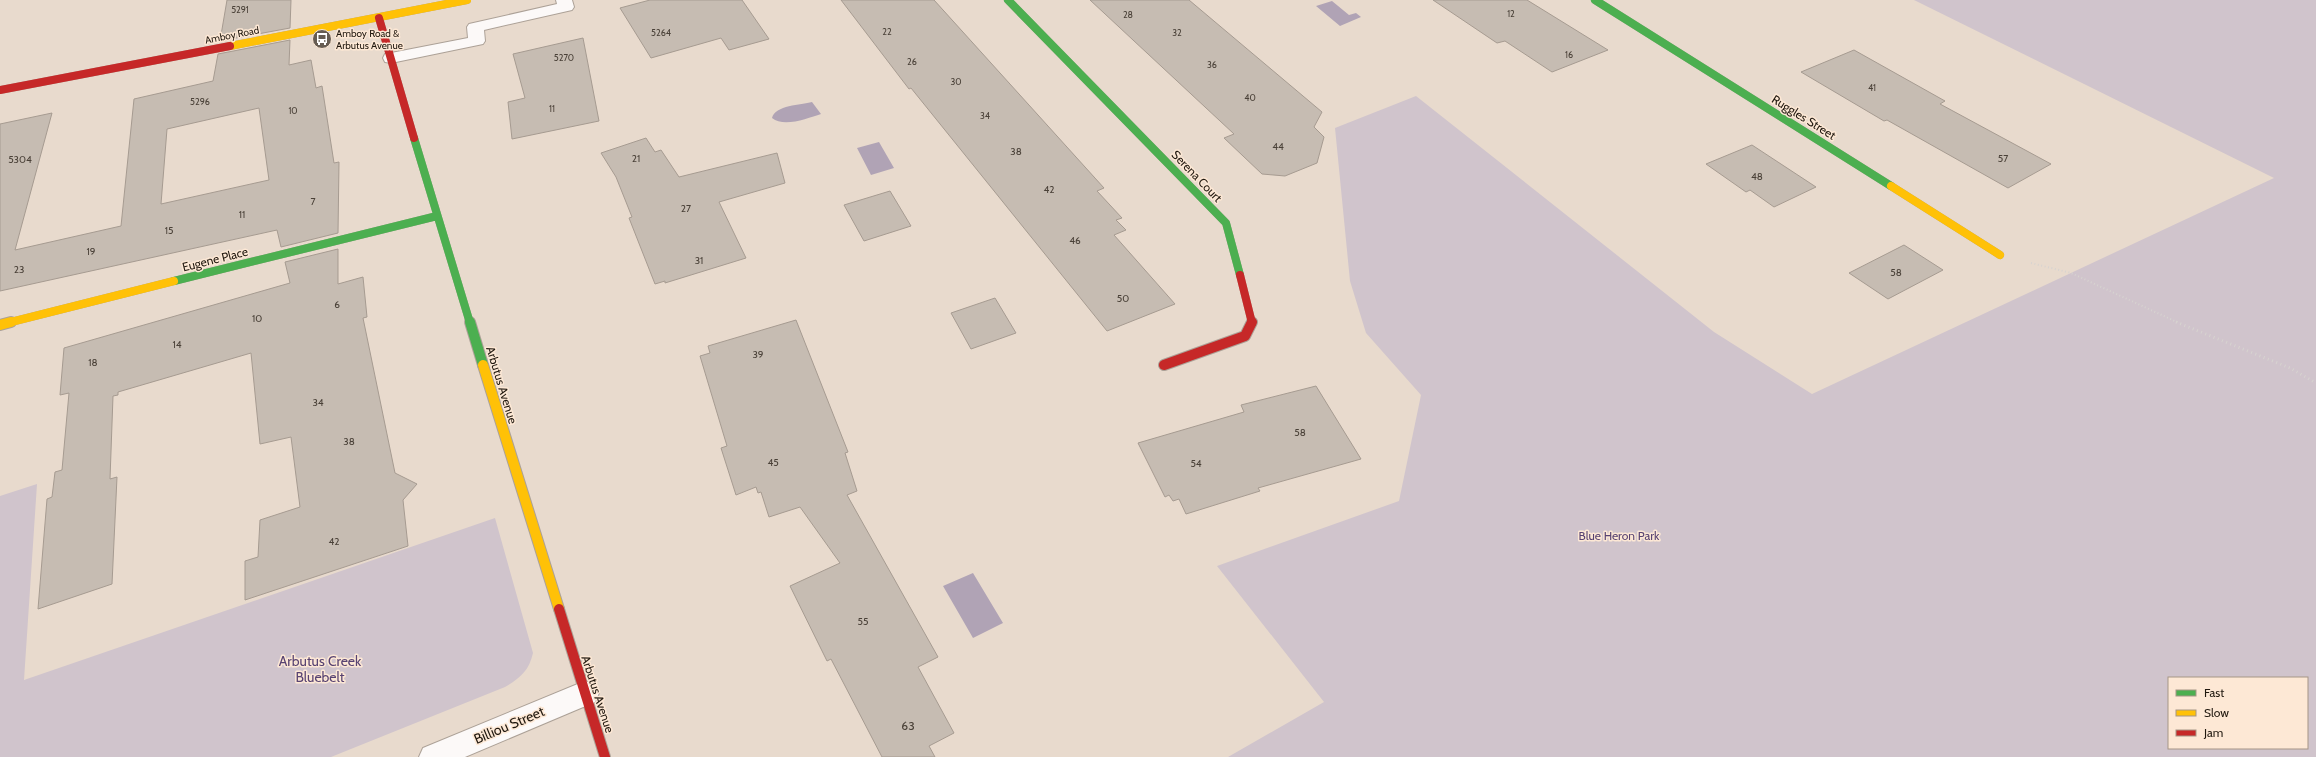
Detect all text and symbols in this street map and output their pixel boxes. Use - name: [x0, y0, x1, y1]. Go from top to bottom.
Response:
- house number: 5291: [231, 4, 249, 15]
- house number: 12: [1507, 8, 1515, 19]
- house number: 28: [1123, 9, 1133, 20]
- street label: Amboy Road: [204, 23, 260, 47]
- house number: 22: [882, 26, 892, 37]
- place label: Amboy Road & Arbutus Avenue: [336, 27, 403, 52]
- house number: 5264: [651, 27, 671, 38]
- house number: 32: [1172, 27, 1182, 38]
- bus stop icon: Amboy Road & Arbutus Avenue: [311, 28, 333, 50]
- house number: 16: [1565, 49, 1573, 60]
- house number: 5270: [554, 52, 574, 63]
- house number: 26: [907, 56, 917, 67]
- house number: 36: [1207, 59, 1217, 70]
- house number: 30: [950, 76, 962, 87]
- house number: 41: [1868, 82, 1876, 93]
- street label: Ruggles Street: [1769, 91, 1839, 143]
- house number: 40: [1244, 92, 1256, 103]
- house number: 5296: [190, 96, 210, 107]
- house number: 11: [549, 103, 555, 114]
- house number: 10: [288, 105, 298, 116]
- house number: 34: [980, 110, 990, 121]
- house number: 44: [1272, 140, 1284, 153]
- house number: 38: [1010, 145, 1022, 158]
- street label: Serena Court: [1169, 147, 1225, 205]
- house number: 21: [632, 152, 640, 165]
- house number: 57: [1998, 152, 2008, 165]
- house number: 5304: [8, 153, 32, 166]
- house number: 48: [1751, 170, 1763, 183]
- house number: 42: [1043, 183, 1055, 196]
- house number: 7: [310, 195, 316, 208]
- house number: 27: [681, 202, 691, 215]
- house number: 11: [239, 208, 245, 221]
- house number: 15: [165, 224, 173, 237]
- house number: 46: [1069, 234, 1081, 247]
- street label: Eugene Place: [181, 244, 249, 274]
- house number: 19: [87, 245, 96, 258]
- house number: 31: [695, 254, 703, 267]
- house number: 23: [14, 263, 24, 276]
- house number: 58: [1890, 266, 1902, 279]
- house number: 50: [1117, 292, 1129, 305]
- house number: 6: [334, 298, 340, 311]
- house number: 10: [252, 312, 262, 325]
- house number: 14: [172, 338, 182, 351]
- street label: Arbutus Avenue: [483, 344, 521, 426]
- house number: 39: [752, 348, 764, 361]
- house number: 18: [88, 356, 98, 369]
- house number: 34: [312, 396, 324, 409]
- house number: 58: [1294, 426, 1306, 439]
- house number: 38: [343, 435, 355, 448]
- house number: 45: [767, 456, 779, 469]
- house number: 54: [1190, 457, 1202, 470]
- park label: Blue Heron Park: [1579, 528, 1660, 543]
- house number: 42: [328, 535, 340, 548]
- house number: 55: [858, 615, 868, 628]
- park label: Arbutus Creek Bluebelt: [279, 652, 362, 686]
- street label: Arbutus Avenue: [578, 654, 618, 734]
- legend: [2168, 677, 2308, 749]
- text: Fast: [2204, 685, 2224, 700]
- street label: Billiou Street: [471, 702, 547, 748]
- text: Slow: [2204, 705, 2229, 720]
- house number: 63: [901, 718, 915, 733]
- text: Jam: [2203, 725, 2223, 740]

